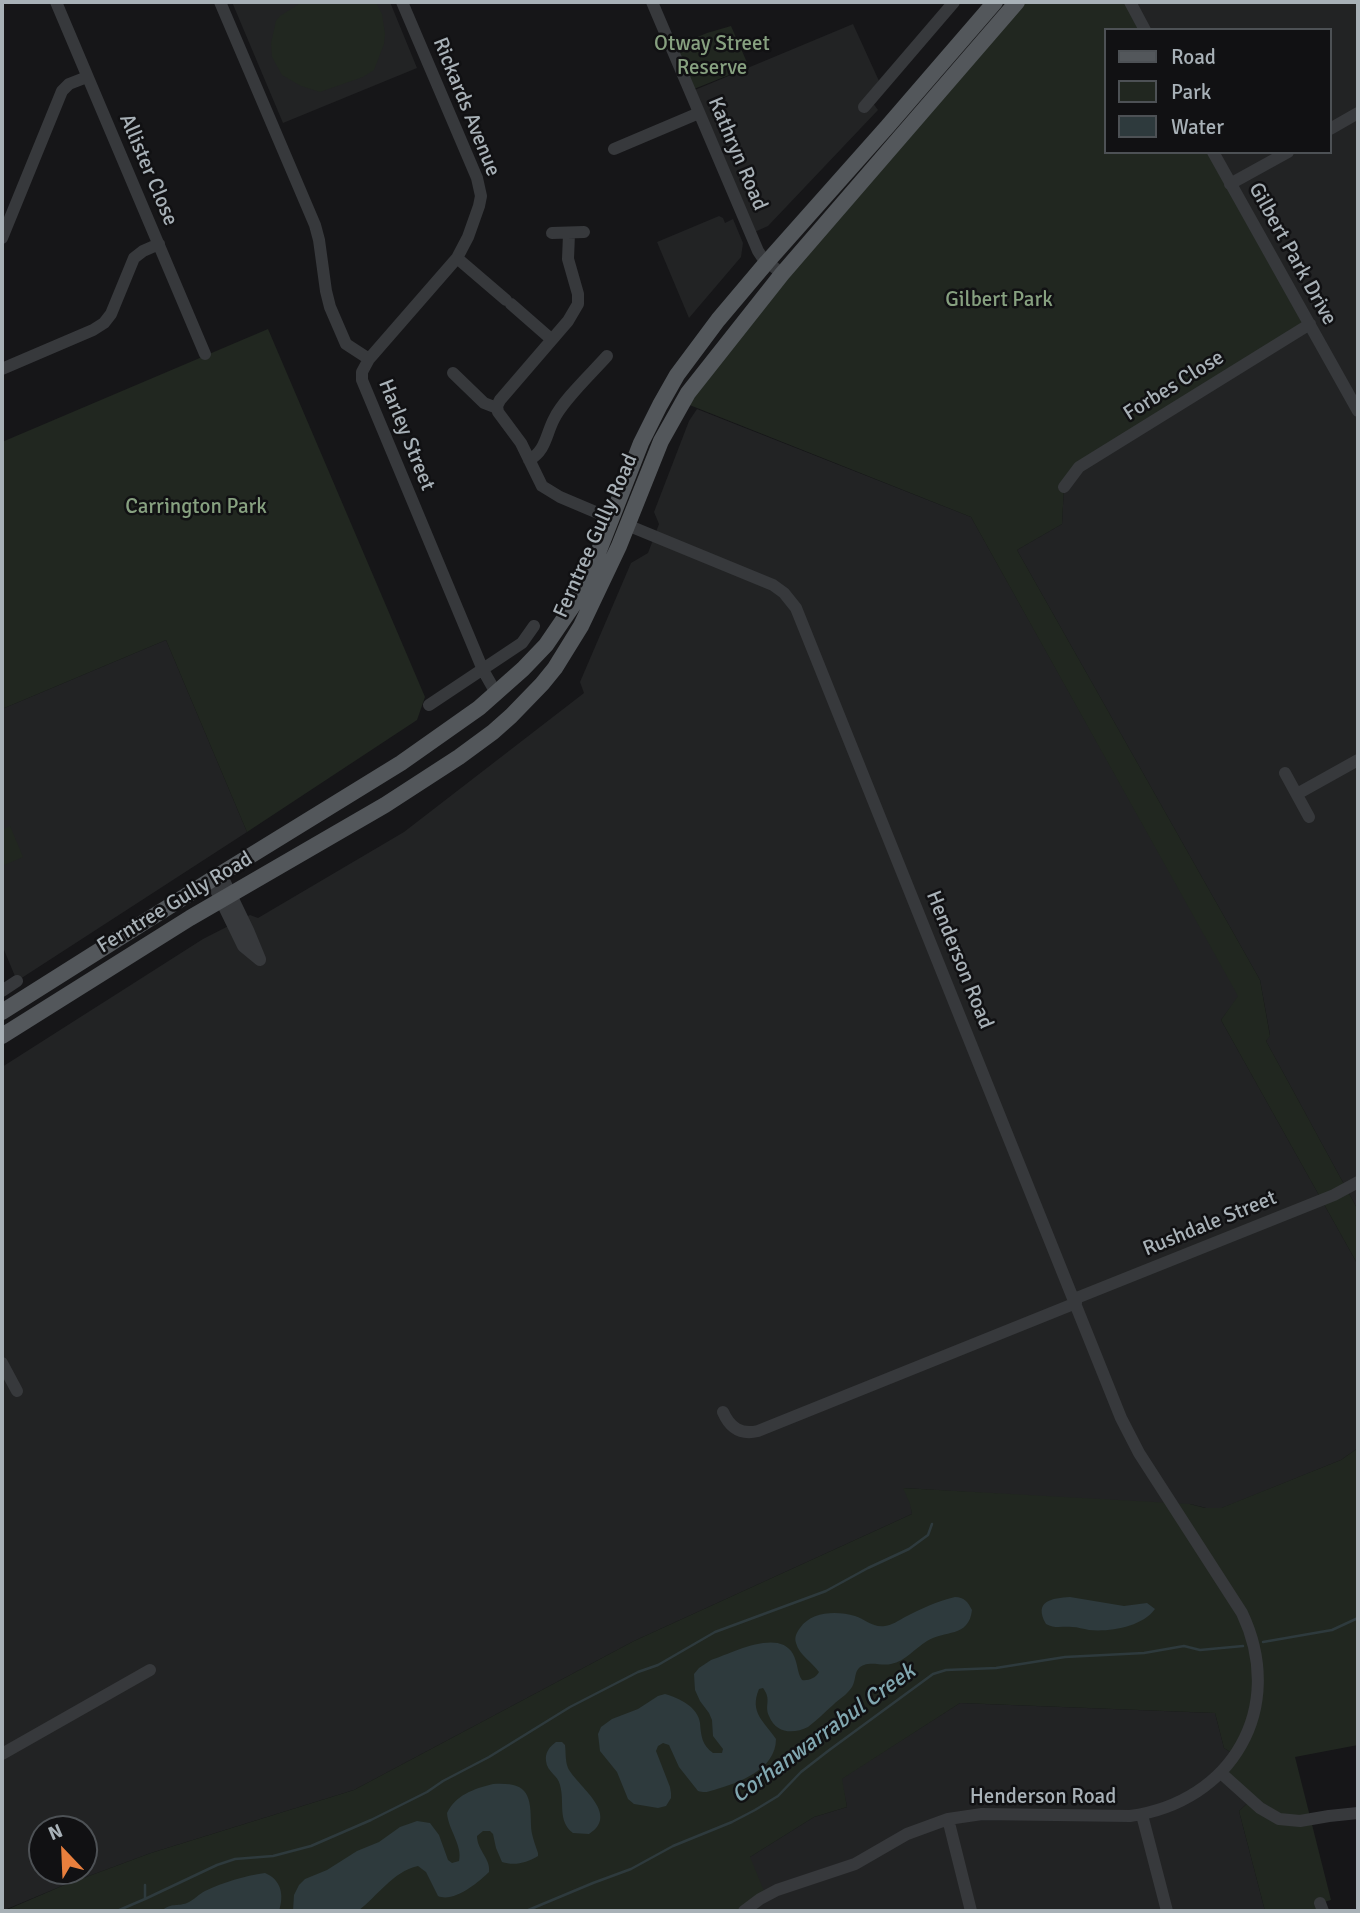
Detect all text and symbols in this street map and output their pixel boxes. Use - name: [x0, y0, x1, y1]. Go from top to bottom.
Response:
- legend: [1104, 28, 1332, 154]
- park label: Otway Street Reserve: [654, 31, 770, 81]
- street label: Rickards Avenue: [427, 34, 505, 180]
- text: Road: [1171, 44, 1216, 70]
- text: Park: [1171, 79, 1211, 105]
- street label: Kathryn Road: [702, 93, 772, 215]
- street label: Allister Close: [113, 110, 183, 230]
- text: Water: [1171, 114, 1224, 140]
- street label: Gilbert Park Drive: [1242, 178, 1342, 330]
- park label: Gilbert Park: [945, 287, 1053, 313]
- street label: Forbes Close: [1119, 345, 1229, 427]
- street label: Harley Street: [372, 376, 440, 494]
- street label: Ferntree Gully Road: [549, 450, 643, 622]
- park label: Carrington Park: [125, 494, 267, 520]
- street label: Ferntree Gully Road: [93, 847, 257, 959]
- street label: Henderson Road: [920, 887, 998, 1033]
- street label: Rushdale Street: [1140, 1186, 1280, 1262]
- water label: Corhanwarrabul Creek: [727, 1658, 921, 1810]
- street label: Henderson Road: [970, 1784, 1116, 1810]
- north arrow: [28, 1815, 98, 1885]
- text: N: [45, 1819, 66, 1846]

